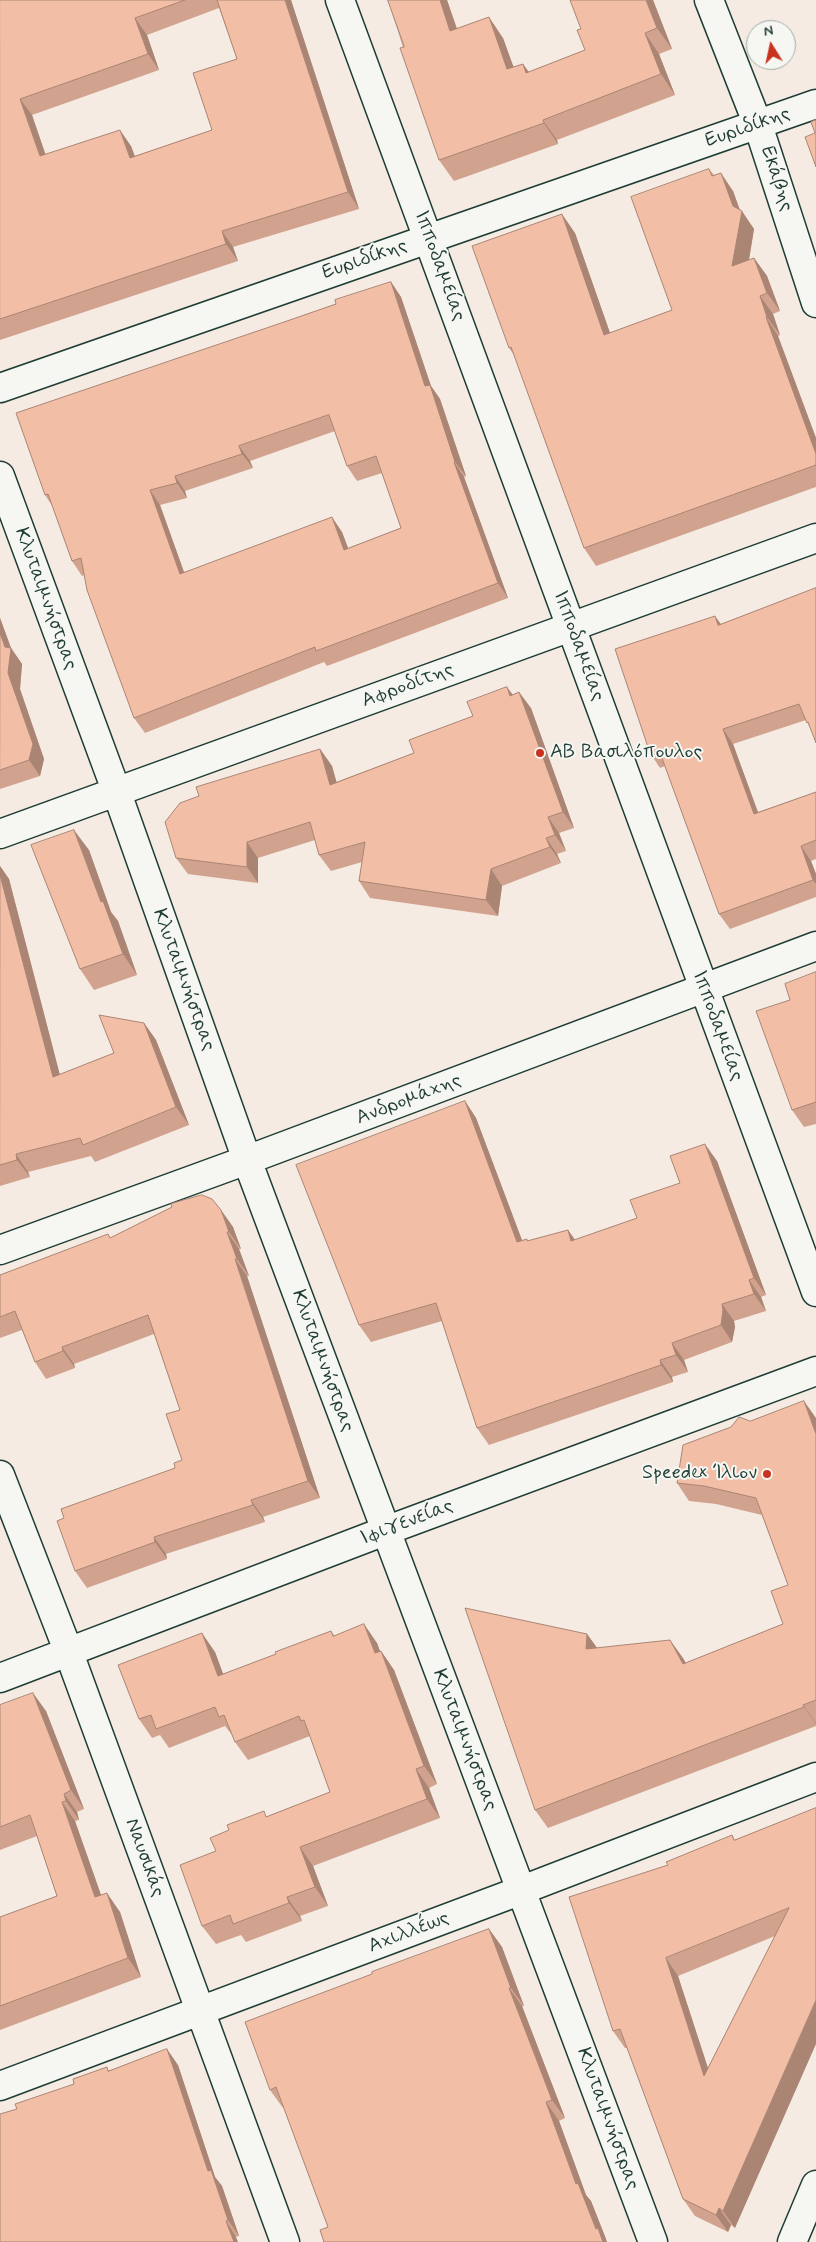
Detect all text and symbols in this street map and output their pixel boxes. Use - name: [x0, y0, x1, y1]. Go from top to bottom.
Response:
- north arrow: [746, 20, 796, 70]
- text: N: [762, 22, 775, 41]
- street label: Ευριδίκης: [702, 102, 794, 154]
- street label: Εκάβης: [754, 143, 798, 215]
- street label: Ιπποδαμείας: [408, 207, 470, 325]
- street label: Ευριδίκης: [319, 234, 411, 286]
- street label: Κλυταιμνήστρας: [8, 525, 82, 673]
- street label: Ιπποδαμείας: [547, 587, 609, 705]
- street label: Αφροδίτης: [359, 658, 457, 714]
- place label: ΑΒ Βασιλόπουλος: [550, 741, 702, 765]
- marker: ΑΒ Βασιλόπουλος: [534, 747, 546, 759]
- street label: Κλυταιμνήστρας: [146, 906, 220, 1054]
- street label: Ιπποδαμείας: [686, 967, 748, 1085]
- street label: Ανδρομάχης: [353, 1069, 465, 1131]
- street label: Κλυταιμνήστρας: [285, 1287, 359, 1435]
- place label: Speedex Ίλιον: [642, 1462, 757, 1486]
- marker: Speedex Ίλιον: [761, 1468, 773, 1480]
- street label: Ιφιγενείας: [357, 1494, 457, 1552]
- street label: Κλυταιμνήστρας: [426, 1666, 502, 1814]
- street label: Ναυσικάς: [119, 1815, 169, 1901]
- street label: Αχιλλέως: [365, 1907, 453, 1959]
- street label: Κλυταιμνήστρας: [570, 2045, 644, 2193]

